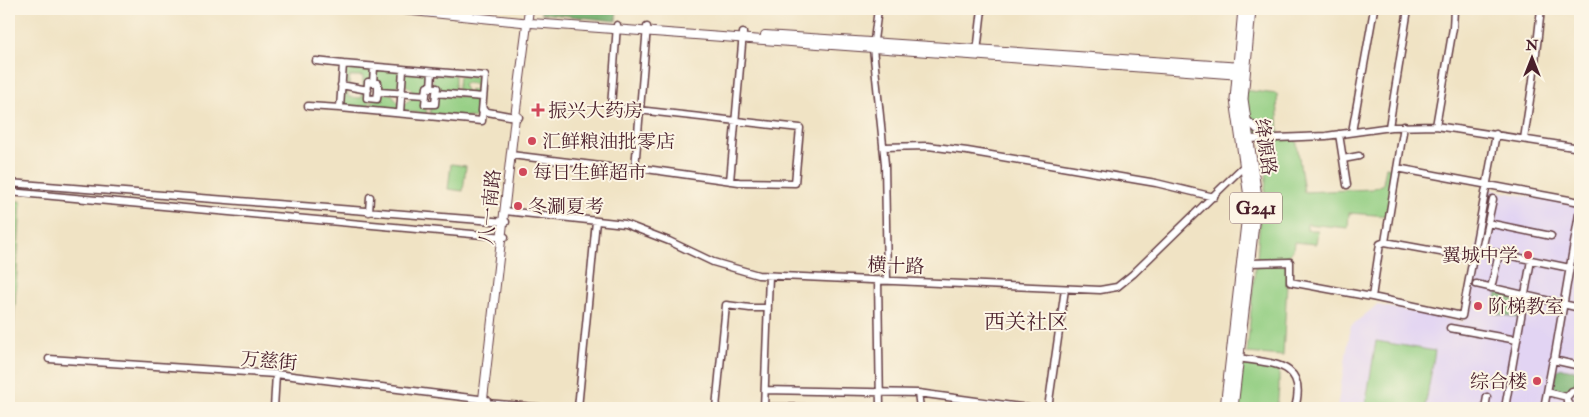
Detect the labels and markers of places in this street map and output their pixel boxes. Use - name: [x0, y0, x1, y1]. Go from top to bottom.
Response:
- place label: 振兴大药房: [548, 99, 643, 123]
- marker: 振兴大药房: [532, 104, 544, 116]
- place label: 汇鲜粮油批零店: [542, 130, 675, 154]
- marker: 汇鲜粮油批零店: [526, 135, 538, 147]
- place label: 每日生鲜超市: [533, 161, 647, 185]
- marker: 每日生鲜超市: [517, 166, 529, 178]
- place label: 冬涮夏考: [528, 195, 604, 219]
- marker: 冬涮夏考: [512, 200, 524, 212]
- place label: 翼城中学: [1442, 244, 1518, 268]
- marker: 翼城中学: [1522, 249, 1534, 261]
- place label: 阶梯教室: [1488, 295, 1564, 319]
- marker: 阶梯教室: [1472, 300, 1484, 312]
- place label: 综合楼: [1470, 370, 1527, 394]
- marker: 综合楼: [1531, 375, 1543, 387]

